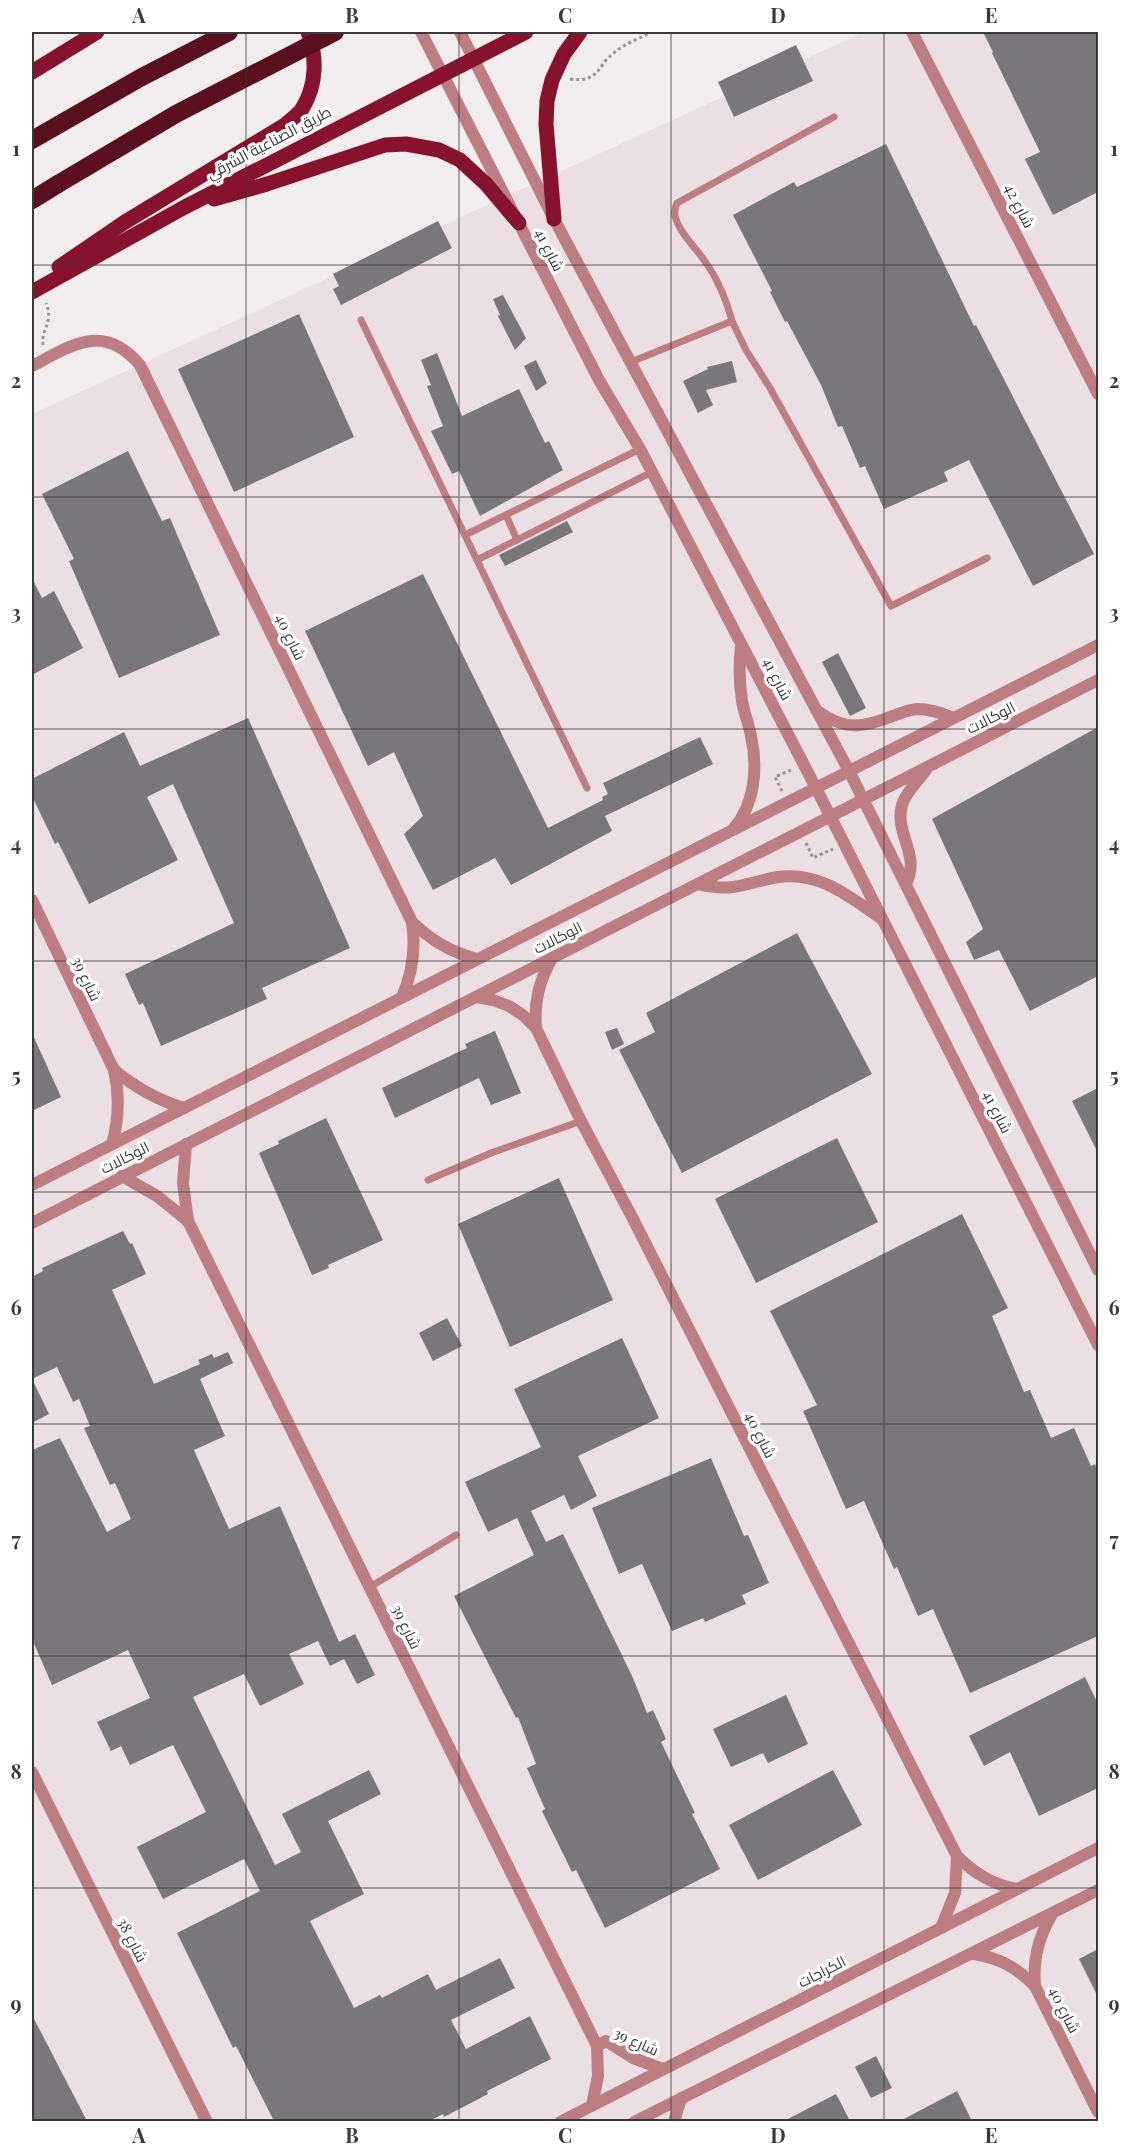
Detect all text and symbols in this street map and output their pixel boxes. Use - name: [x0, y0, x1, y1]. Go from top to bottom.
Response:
- text: A: [131, 1, 146, 28]
- text: B: [345, 1, 359, 28]
- text: C: [558, 1, 572, 28]
- text: D: [770, 1, 786, 28]
- text: E: [985, 1, 997, 28]
- street label: طريق الصناعية الشرقي: [203, 101, 336, 186]
- text: 1: [12, 134, 20, 161]
- text: 1: [1110, 134, 1118, 161]
- street label: شارع 42: [998, 180, 1040, 232]
- street label: شارع 41: [529, 225, 569, 275]
- text: 2: [11, 366, 21, 393]
- text: 2: [1109, 366, 1119, 393]
- text: 3: [11, 598, 21, 625]
- text: 3: [1109, 598, 1119, 625]
- street label: شارع 40: [269, 610, 311, 664]
- street label: شارع 41: [757, 654, 797, 704]
- street label: الوكالات: [963, 696, 1018, 738]
- text: 4: [11, 829, 21, 856]
- text: 4: [1109, 829, 1119, 856]
- street label: الوكالات: [530, 916, 585, 958]
- street label: شارع 39: [66, 953, 106, 1005]
- text: 5: [11, 1061, 21, 1088]
- text: 5: [1109, 1061, 1119, 1088]
- street label: شارع 41: [977, 1087, 1017, 1137]
- street label: الوكالات: [97, 1136, 152, 1178]
- text: 6: [10, 1293, 22, 1320]
- text: 6: [1108, 1293, 1120, 1320]
- street label: شارع 40: [739, 1408, 781, 1462]
- text: 7: [11, 1525, 21, 1552]
- text: 7: [1109, 1525, 1119, 1552]
- street label: شارع 39: [386, 1601, 426, 1653]
- text: 8: [10, 1757, 22, 1784]
- text: 8: [1108, 1757, 1120, 1784]
- street label: شارع 38: [111, 1914, 153, 1966]
- street label: الكراجات: [794, 1951, 849, 1992]
- street label: شارع 40: [1043, 1983, 1085, 2037]
- text: 9: [10, 1989, 22, 2016]
- text: 9: [1108, 1989, 1120, 2016]
- street label: شارع 39: [610, 2022, 662, 2062]
- text: A: [131, 2121, 146, 2148]
- text: B: [345, 2121, 359, 2148]
- text: C: [558, 2121, 572, 2148]
- text: D: [770, 2121, 786, 2148]
- text: E: [985, 2121, 997, 2148]

